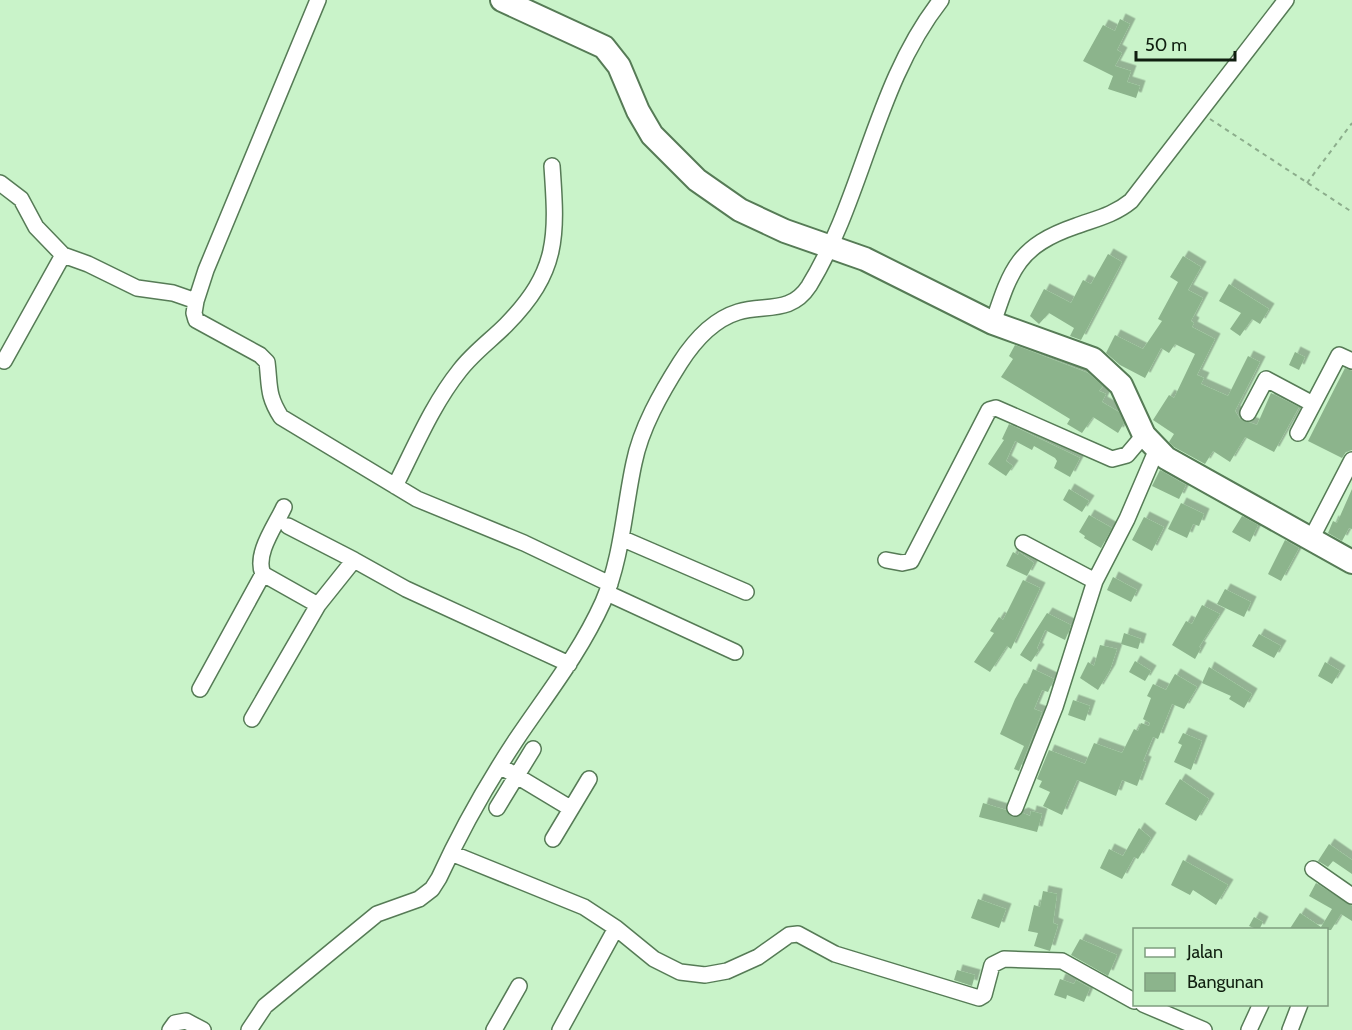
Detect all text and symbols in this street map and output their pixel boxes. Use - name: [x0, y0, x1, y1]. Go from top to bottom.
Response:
- scale bar: [1136, 24, 1235, 62]
- text: 50 m: [1145, 34, 1187, 56]
- legend: [1133, 928, 1328, 1006]
- text: Jalan: [1186, 941, 1223, 963]
- text: Bangunan: [1187, 971, 1264, 993]

